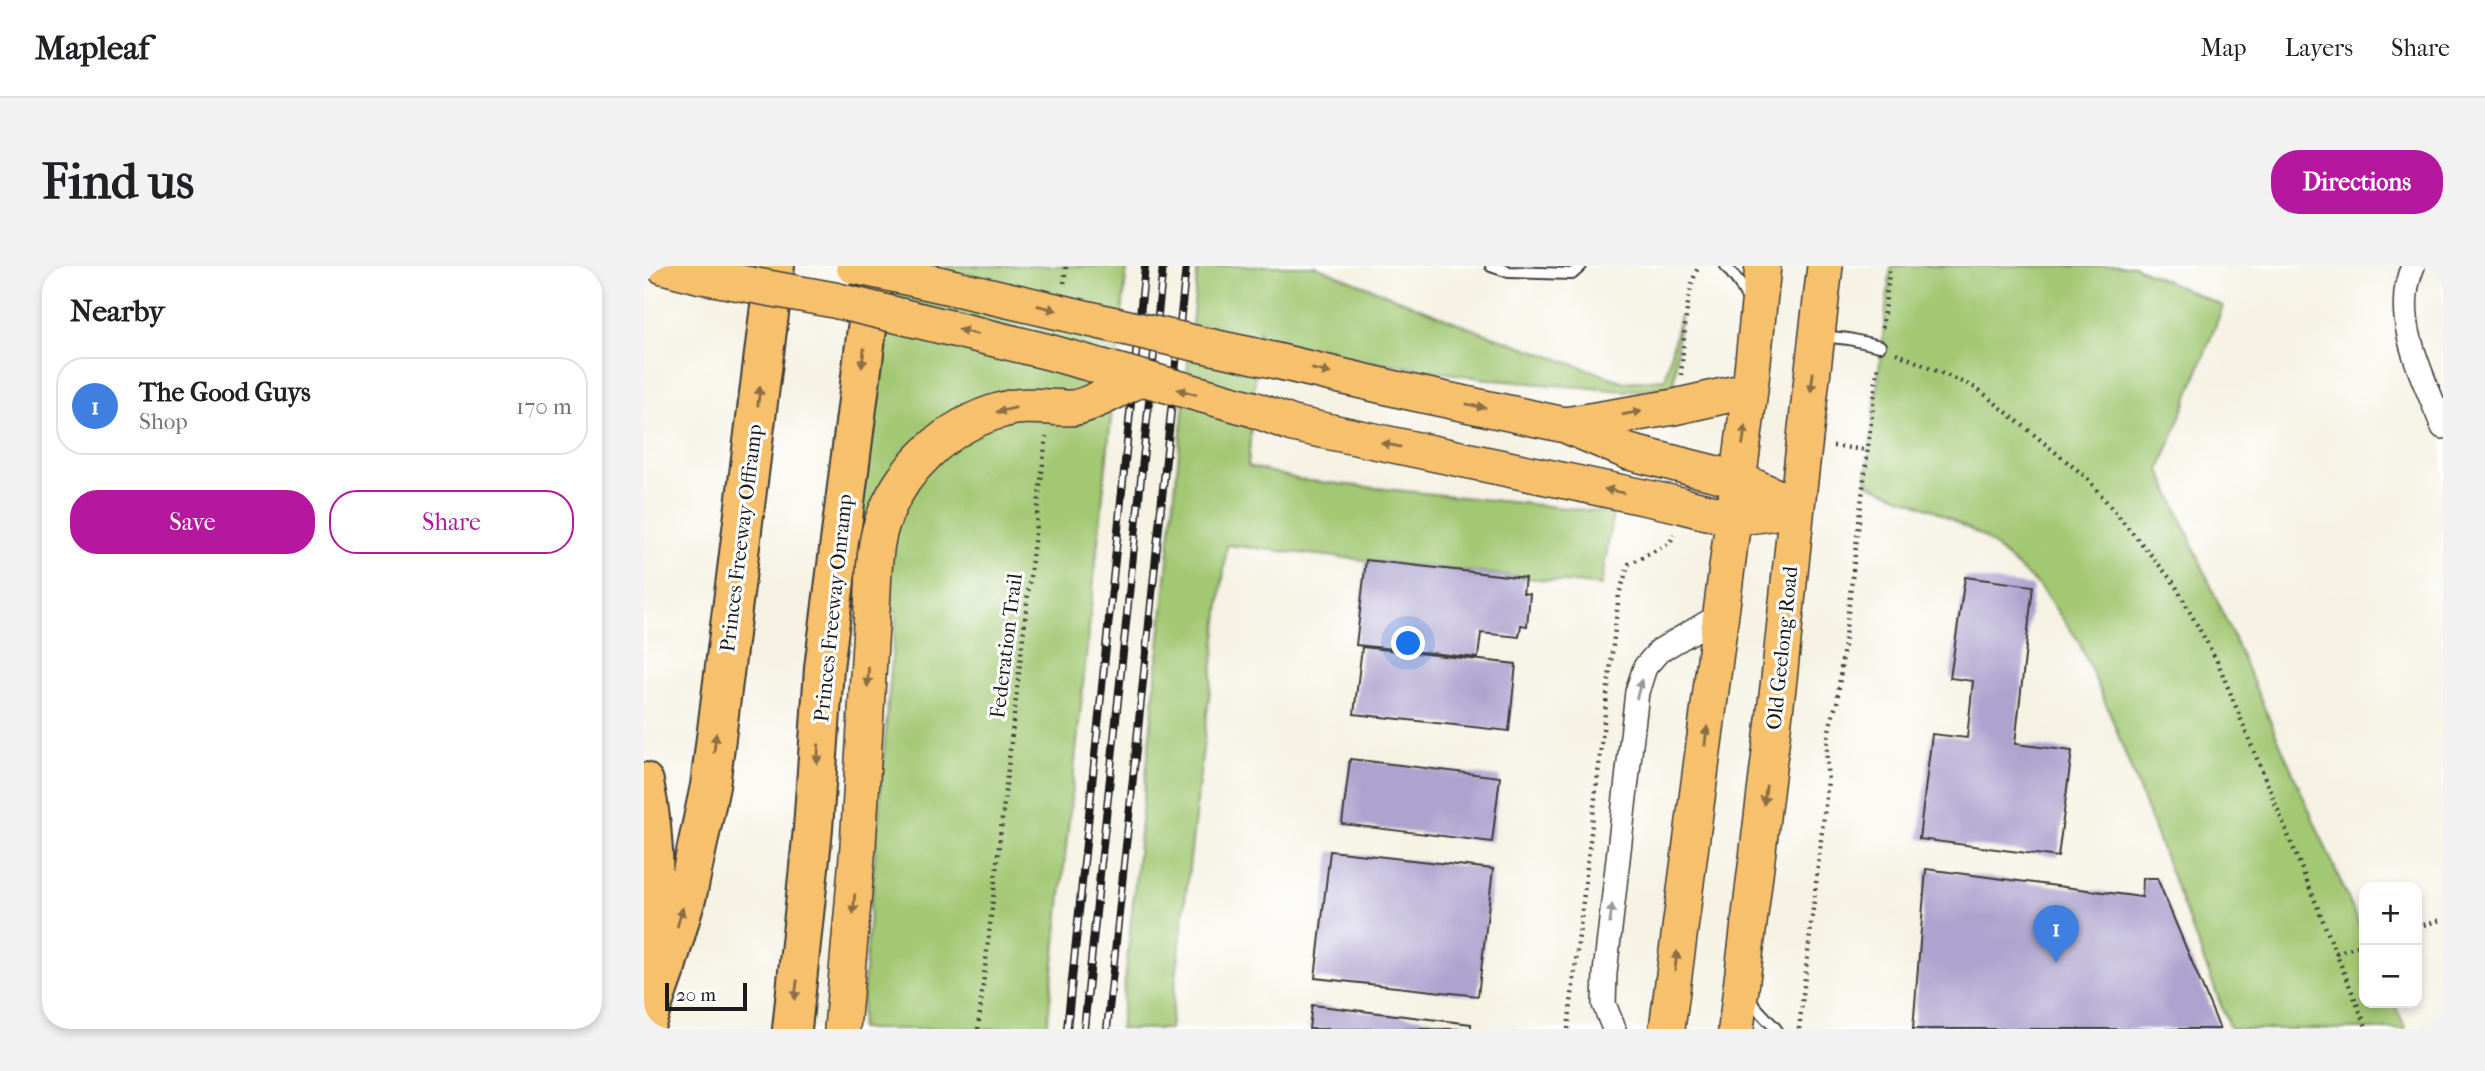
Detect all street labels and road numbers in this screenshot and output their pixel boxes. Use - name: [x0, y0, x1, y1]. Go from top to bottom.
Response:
- street label: Princes Freeway Offramp: [715, 423, 767, 653]
- street label: Princes Freeway Onramp: [809, 493, 857, 723]
- street label: Old Geelong Road: [1761, 564, 1803, 731]
- street label: Federation Trail: [985, 572, 1027, 720]

